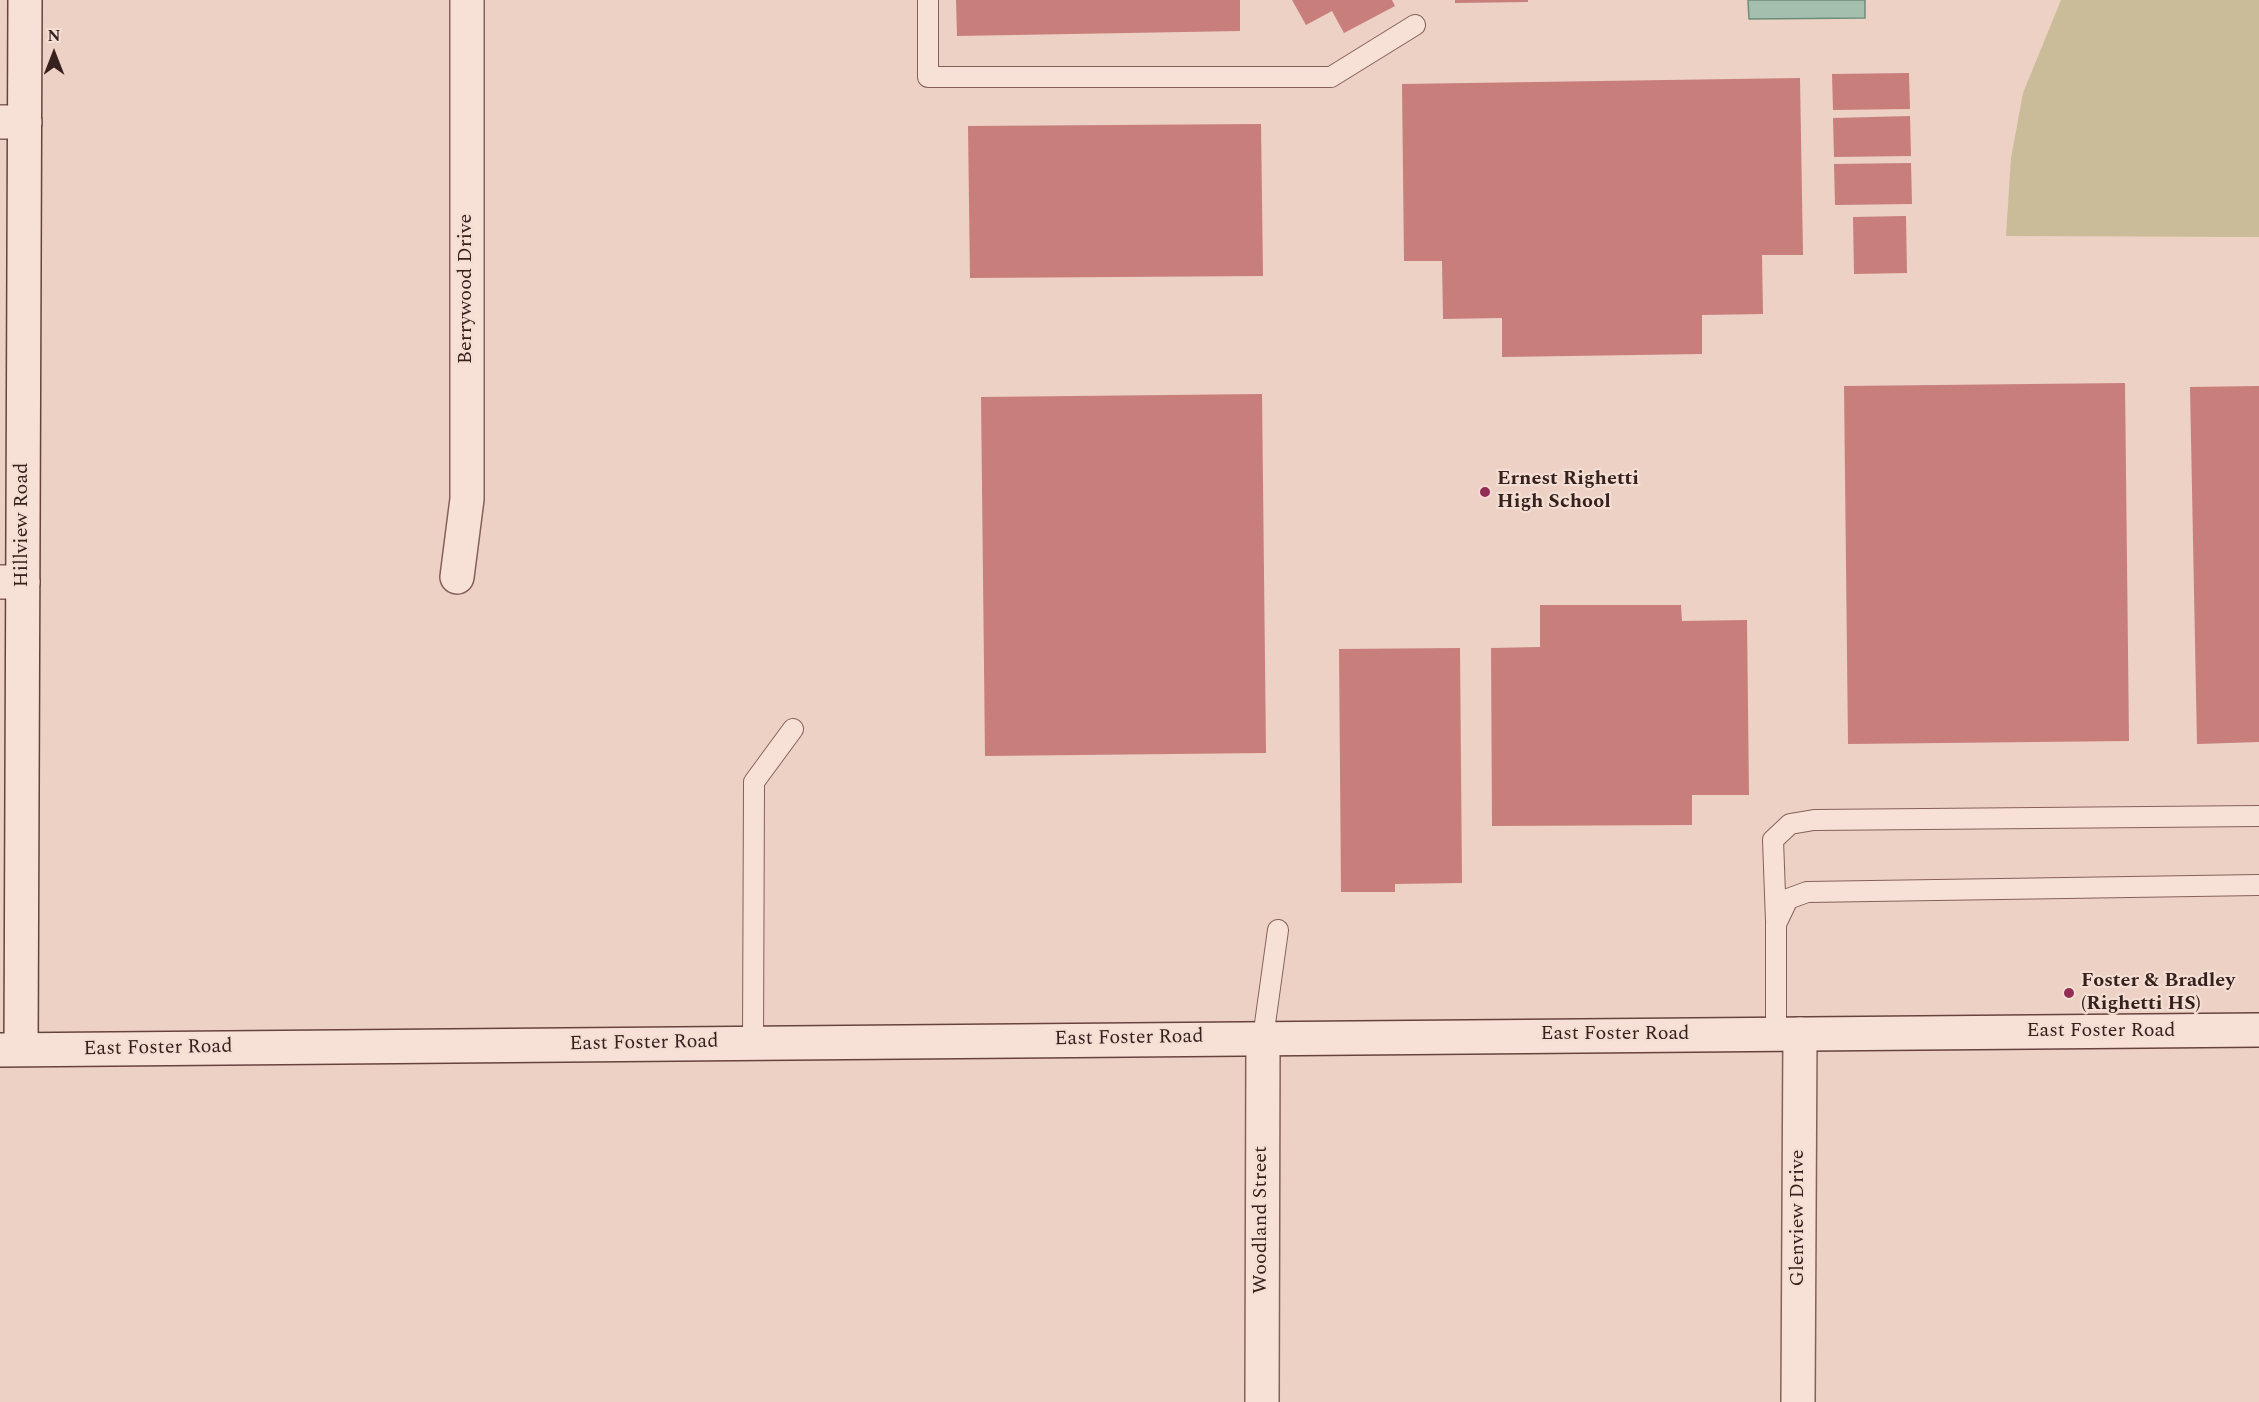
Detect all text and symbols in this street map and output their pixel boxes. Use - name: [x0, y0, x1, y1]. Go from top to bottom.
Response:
- north arrow: [24, 24, 84, 84]
- text: N: [47, 24, 61, 48]
- street label: Berrywood Drive: [455, 214, 479, 364]
- street label: Hillview Road: [11, 463, 35, 587]
- place label: Ernest Righetti High School: [1497, 468, 1639, 515]
- marker: Ernest Righetti High School: [1478, 485, 1492, 499]
- place label: Foster & Bradley (Righetti HS): [2081, 970, 2235, 1017]
- marker: Foster & Bradley (Righetti HS): [2062, 986, 2076, 1000]
- street label: East Foster Road: [2026, 1020, 2176, 1044]
- street label: East Foster Road: [1540, 1023, 1690, 1047]
- street label: East Foster Road: [1054, 1026, 1204, 1052]
- street label: East Foster Road: [569, 1031, 719, 1057]
- street label: East Foster Road: [83, 1036, 233, 1062]
- street label: Woodland Street: [1250, 1146, 1274, 1294]
- street label: Glenview Drive: [1787, 1150, 1811, 1286]

